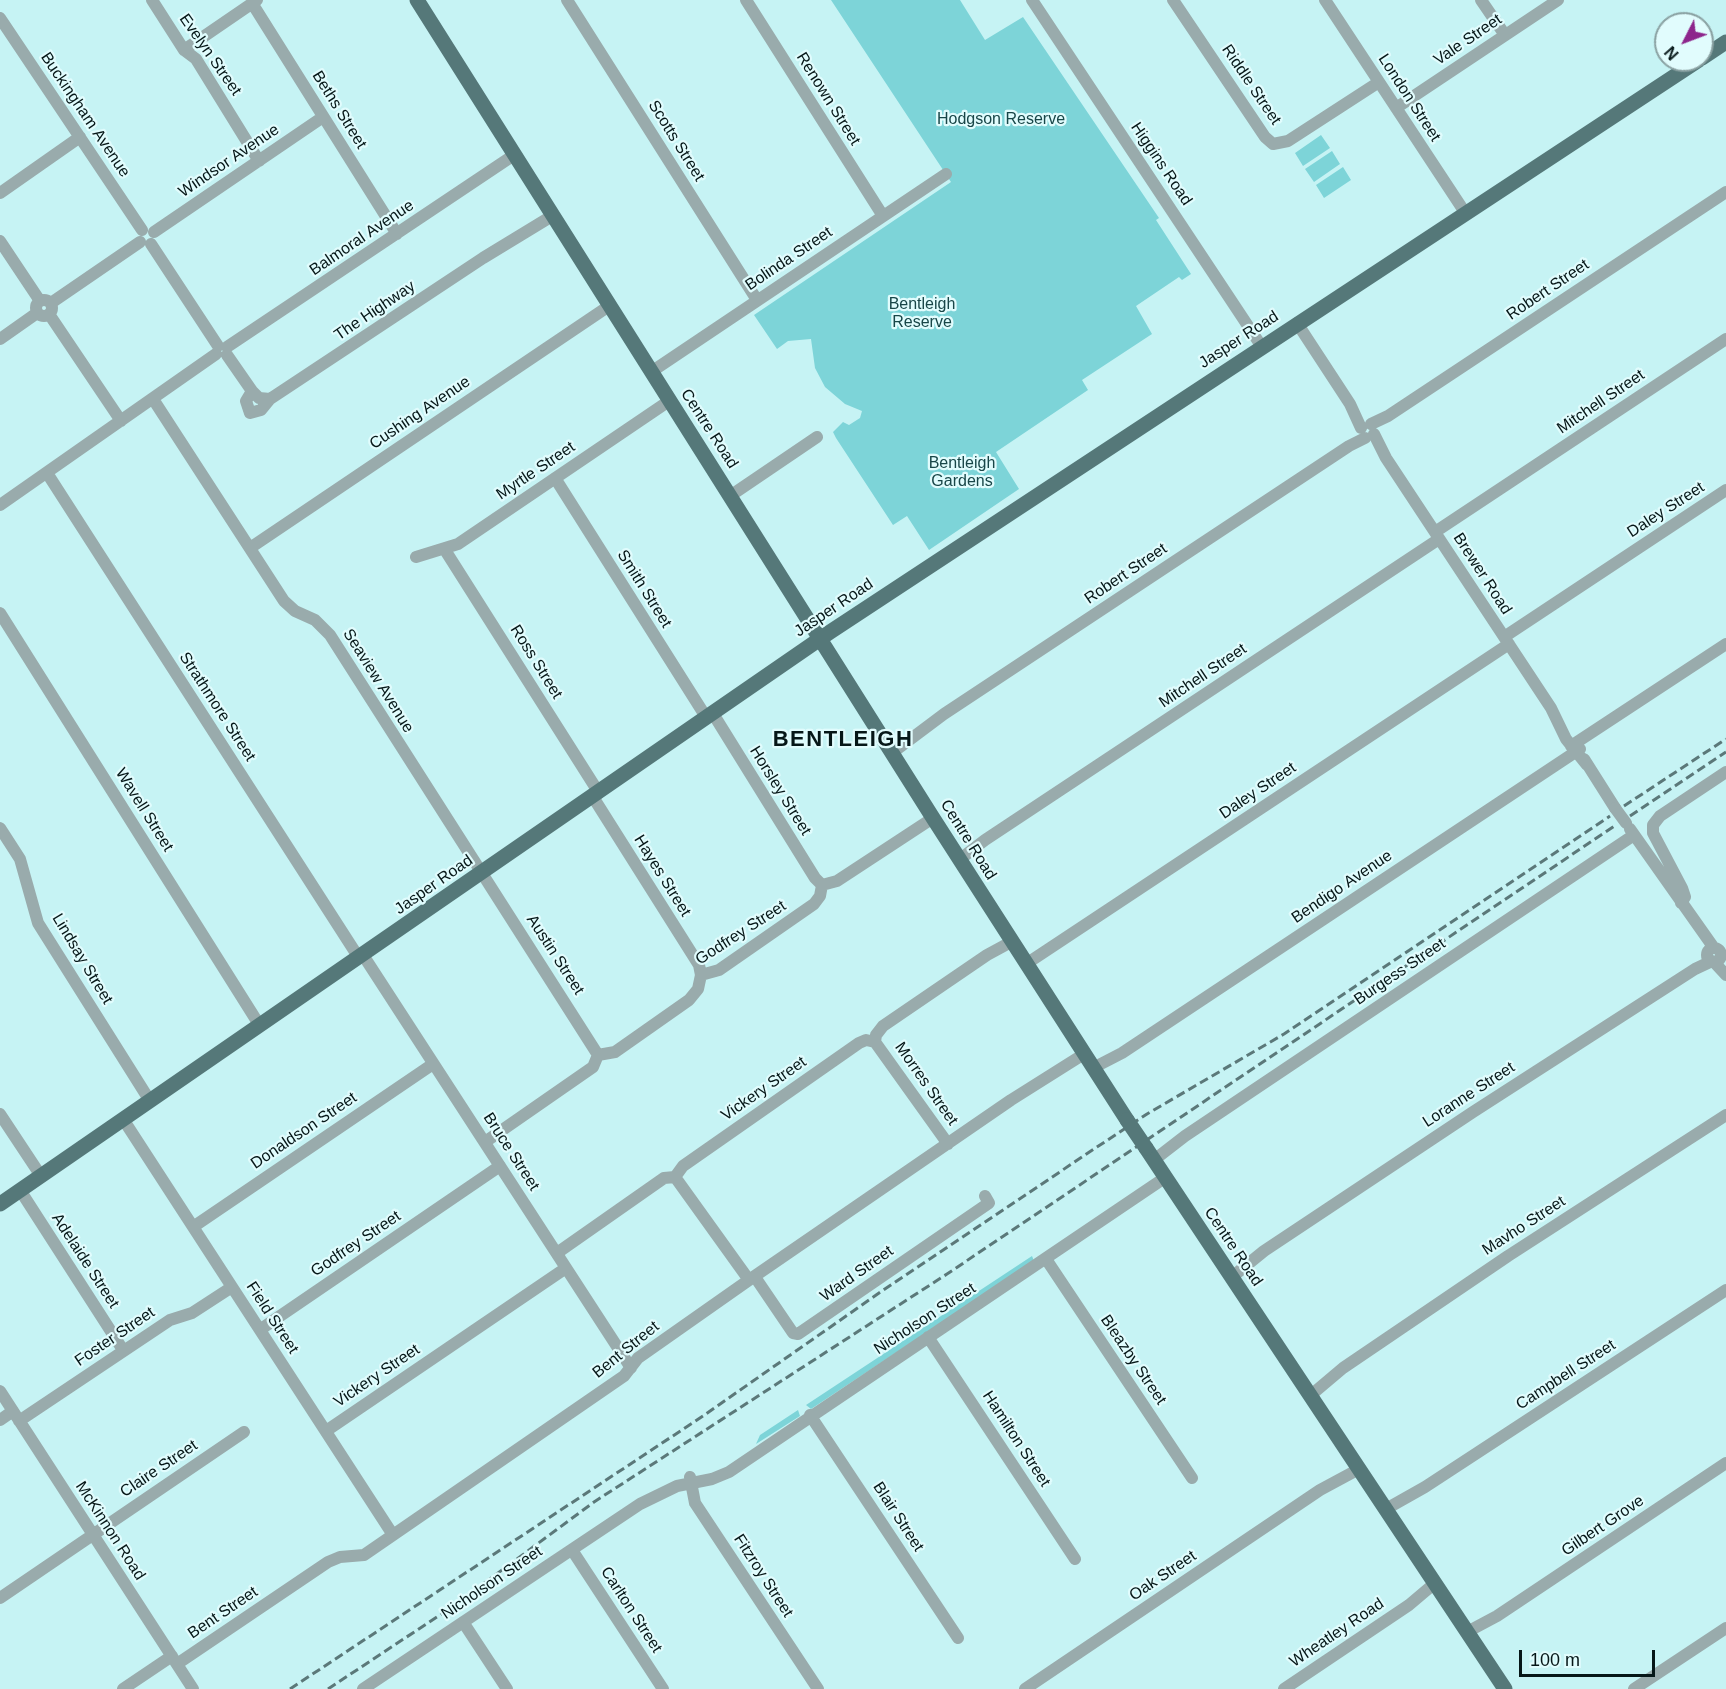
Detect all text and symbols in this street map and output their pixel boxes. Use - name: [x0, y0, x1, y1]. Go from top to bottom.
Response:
- street label: Vale Street: [1430, 10, 1506, 70]
- street label: Evelyn Street: [175, 11, 245, 99]
- north arrow: [1654, 12, 1714, 72]
- street label: Riddle Street: [1217, 41, 1285, 129]
- text: N: [1662, 43, 1682, 63]
- street label: Buckingham Avenue: [36, 49, 134, 181]
- street label: Renown Street: [792, 49, 864, 149]
- street label: London Street: [1374, 51, 1444, 145]
- street label: Beths Street: [308, 68, 370, 152]
- street label: Scotts Street: [644, 97, 708, 185]
- park label: Hodgson Reserve: [937, 110, 1065, 130]
- street label: Higgins Road: [1126, 119, 1196, 209]
- street label: Windsor Avenue: [175, 120, 283, 202]
- street label: Balmoral Avenue: [306, 196, 418, 280]
- street label: Bolinda Street: [742, 223, 836, 295]
- street label: Robert Street: [1503, 255, 1593, 325]
- street label: The Highway: [331, 277, 419, 345]
- park label: Bentleigh Reserve: [889, 295, 955, 333]
- street label: Jasper Road: [1196, 307, 1282, 373]
- street label: Mitchell Street: [1554, 366, 1648, 438]
- street label: Cushing Avenue: [366, 372, 474, 454]
- street label: Centre Road: [676, 386, 742, 472]
- street label: Myrtle Street: [493, 438, 579, 504]
- park label: Bentleigh Gardens: [929, 454, 995, 492]
- street label: Daley Street: [1624, 478, 1708, 542]
- street label: Brewer Road: [1449, 530, 1515, 618]
- street label: Robert Street: [1081, 539, 1171, 609]
- street label: Smith Street: [613, 547, 675, 631]
- street label: Jasper Road: [791, 575, 877, 641]
- street label: Ross Street: [506, 621, 566, 703]
- street label: Seaview Avenue: [338, 625, 418, 737]
- street label: Mitchell Street: [1156, 640, 1250, 712]
- street label: Strathmore Street: [175, 649, 259, 765]
- district label: BENTLEIGH: [773, 727, 913, 753]
- street label: Horsley Street: [745, 743, 815, 839]
- street label: Daley Street: [1216, 758, 1300, 824]
- street label: Wavell Street: [111, 765, 177, 855]
- street label: Centre Road: [936, 796, 1000, 884]
- street label: Hayes Street: [629, 832, 695, 920]
- street label: Bendigo Avenue: [1288, 846, 1396, 928]
- street label: Jasper Road: [391, 851, 477, 919]
- street label: Godfrey Street: [692, 897, 790, 969]
- street label: Lindsay Street: [47, 910, 117, 1008]
- street label: Austin Street: [522, 911, 588, 999]
- street label: Burgess Street: [1351, 934, 1449, 1010]
- street label: Morres Street: [890, 1039, 962, 1129]
- street label: Vickery Street: [718, 1053, 810, 1125]
- street label: Loranne Street: [1419, 1058, 1519, 1132]
- street label: Donaldson Street: [247, 1088, 361, 1174]
- street label: Bruce Street: [479, 1109, 543, 1195]
- street label: Mavho Street: [1479, 1192, 1569, 1260]
- street label: Centre Road: [1200, 1204, 1266, 1290]
- street label: Godfrey Street: [308, 1207, 404, 1281]
- street label: Adelaide Street: [47, 1210, 123, 1312]
- street label: Ward Street: [817, 1242, 897, 1306]
- street label: Field Street: [242, 1278, 302, 1358]
- street label: Nicholson Street: [871, 1279, 979, 1359]
- street label: Foster Street: [71, 1303, 159, 1371]
- street label: Bleazby Street: [1096, 1311, 1170, 1409]
- street label: Bent Street: [589, 1317, 663, 1383]
- street label: Campbell Street: [1513, 1336, 1619, 1414]
- street label: Vickery Street: [330, 1340, 424, 1412]
- street label: Hamilton Street: [978, 1388, 1054, 1490]
- street label: Claire Street: [117, 1436, 201, 1502]
- street label: McKinnon Road: [71, 1478, 149, 1584]
- street label: Blair Street: [868, 1479, 928, 1555]
- street label: Gilbert Grove: [1558, 1491, 1648, 1561]
- street label: Fitzroy Street: [729, 1531, 797, 1621]
- street label: Nicholson Street: [438, 1542, 546, 1624]
- street label: Oak Street: [1126, 1547, 1200, 1605]
- street label: Carlton Street: [596, 1563, 666, 1657]
- street label: Bent Street: [184, 1583, 262, 1643]
- street label: Wheatley Road: [1286, 1594, 1388, 1672]
- scale bar: [1522, 1638, 1658, 1676]
- text: 100 m: [1530, 1650, 1580, 1670]

